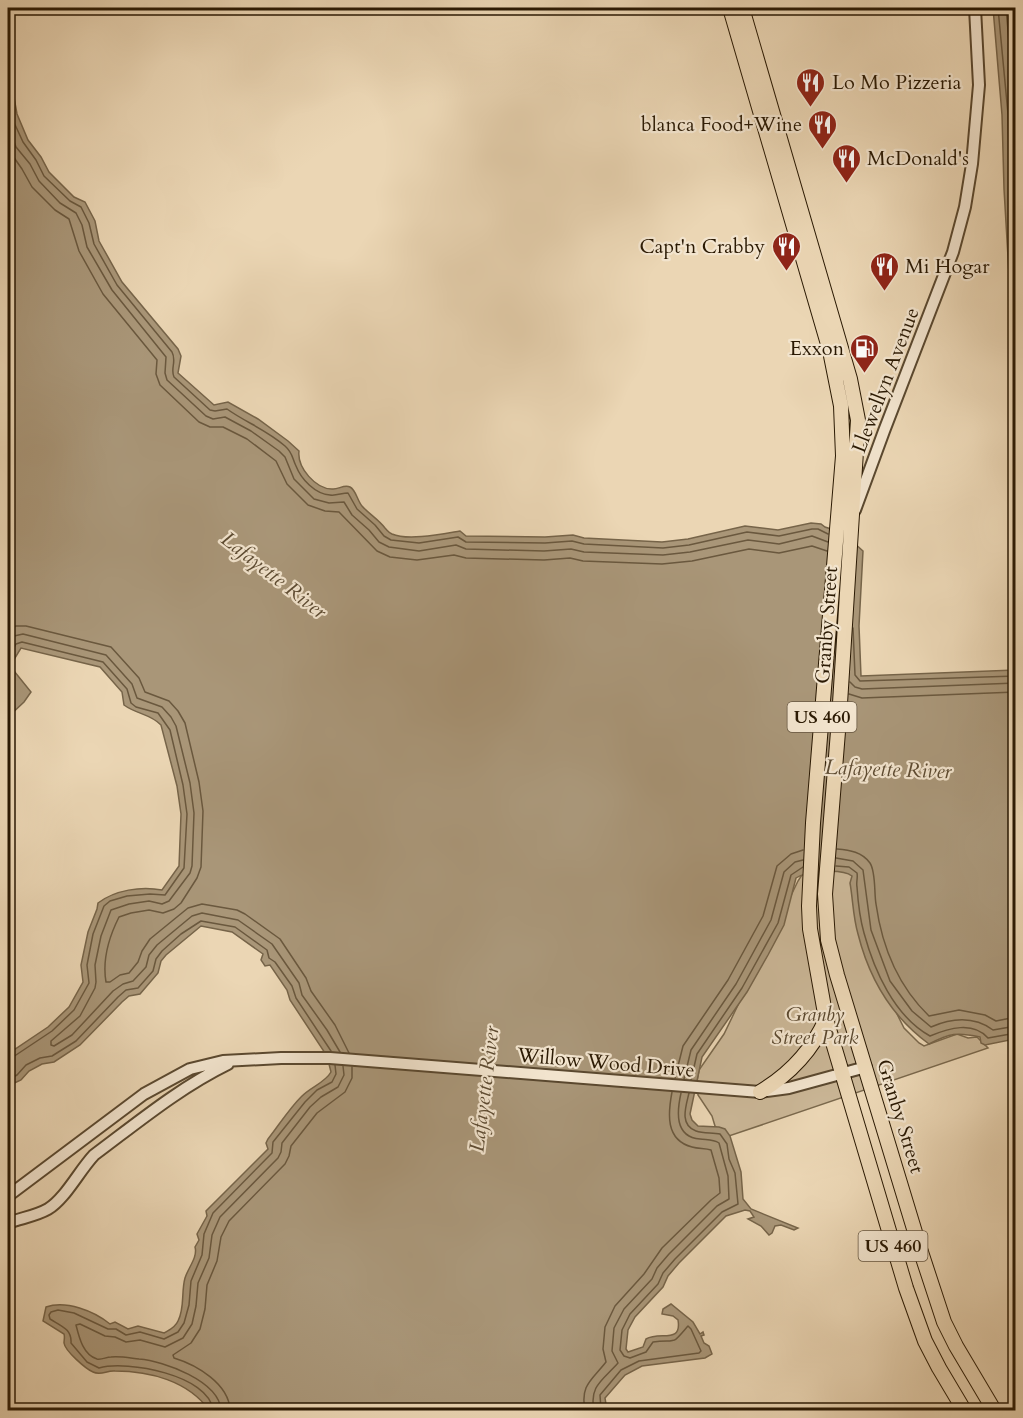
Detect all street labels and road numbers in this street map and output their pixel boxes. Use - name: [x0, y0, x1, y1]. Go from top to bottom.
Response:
- street label: Llewellyn Avenue: [845, 304, 926, 457]
- street label: Granby Street: [809, 565, 844, 685]
- road number: US 460: [788, 702, 856, 732]
- street label: Willow Wood Drive: [515, 1041, 696, 1084]
- street label: Granby Street: [870, 1056, 931, 1177]
- road number: US 460: [858, 1231, 928, 1261]

